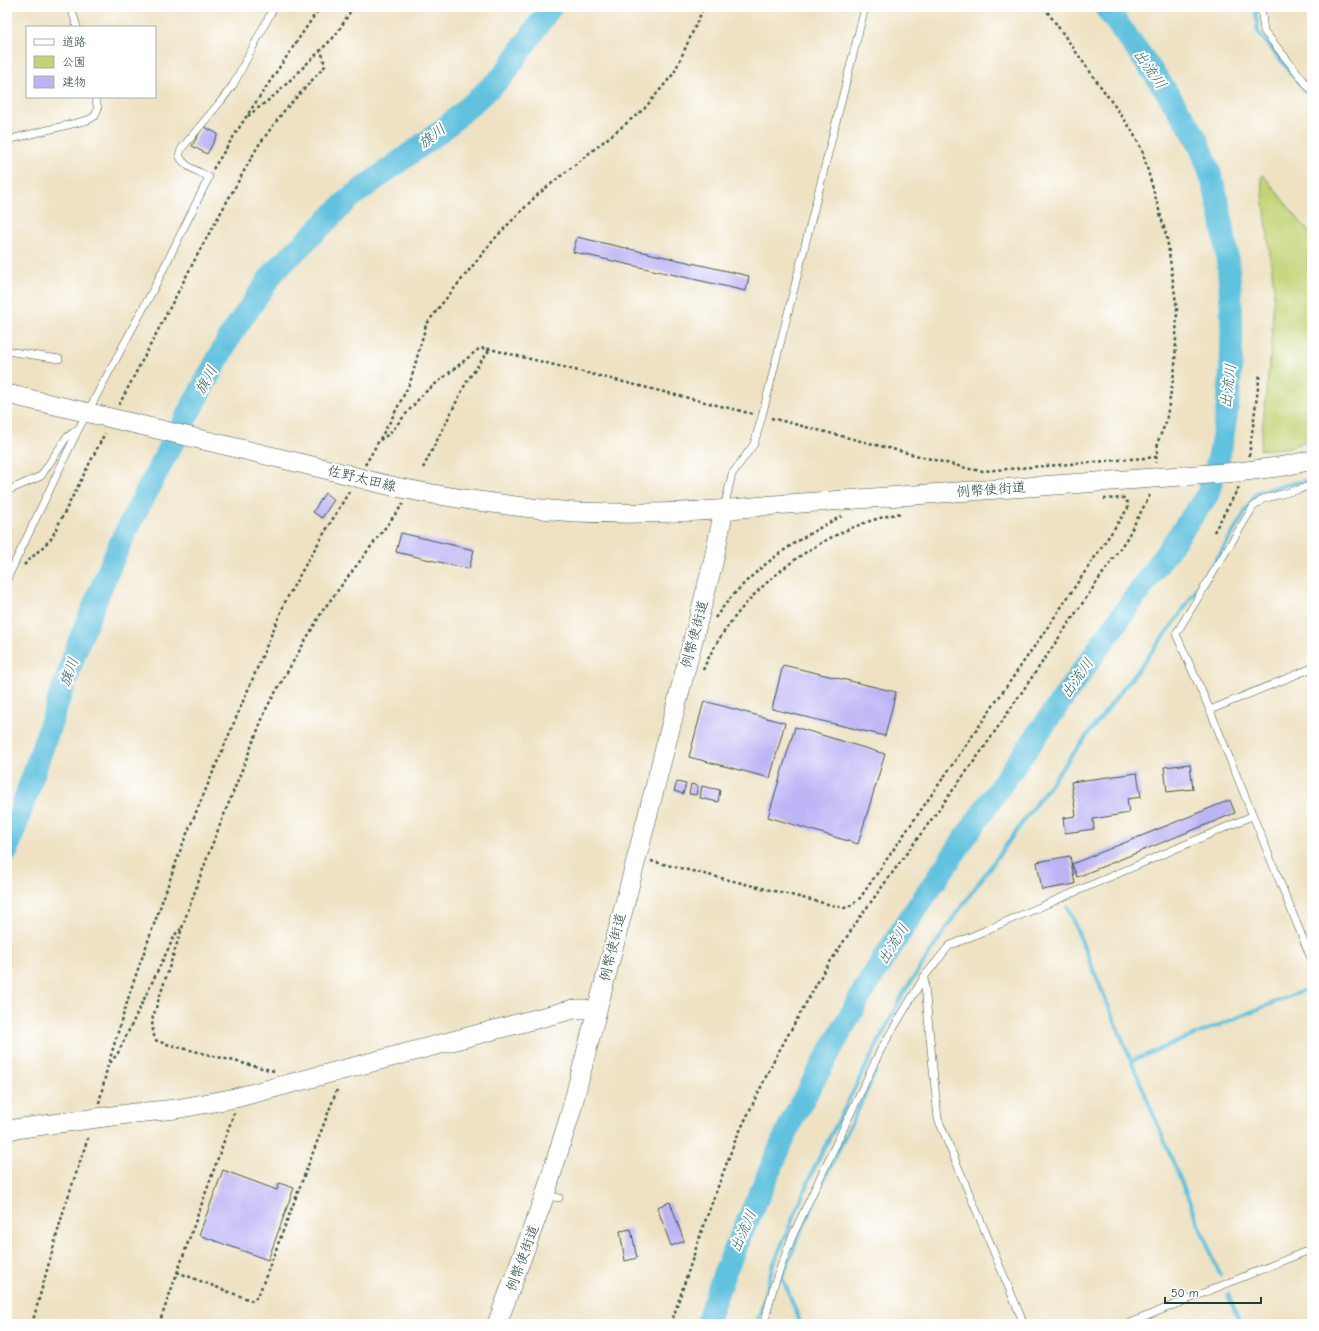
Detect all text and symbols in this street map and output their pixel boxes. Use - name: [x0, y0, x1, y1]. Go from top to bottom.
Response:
- legend: [26, 26, 156, 98]
- text: 道路: [62, 35, 86, 49]
- water label: 出流川: [1130, 45, 1170, 93]
- text: 公園: [62, 55, 86, 69]
- text: 建物: [62, 75, 86, 89]
- water label: 旗川: [415, 120, 449, 152]
- water label: 旗川: [191, 363, 221, 397]
- water label: 出流川: [1216, 363, 1240, 409]
- street label: 佐野太田線: [326, 462, 398, 495]
- street label: 例幣使街道: [956, 479, 1027, 500]
- street label: 例幣使街道: [677, 598, 712, 670]
- water label: 出流川: [1057, 654, 1097, 702]
- water label: 旗川: [56, 655, 82, 689]
- street label: 例幣使街道: [596, 911, 629, 983]
- water label: 出流川: [873, 920, 913, 968]
- water label: 出流川: [726, 1207, 760, 1255]
- street label: 例幣使街道: [503, 1222, 542, 1294]
- scale bar: [1165, 1279, 1261, 1305]
- text: 50 m: [1171, 1286, 1199, 1300]

